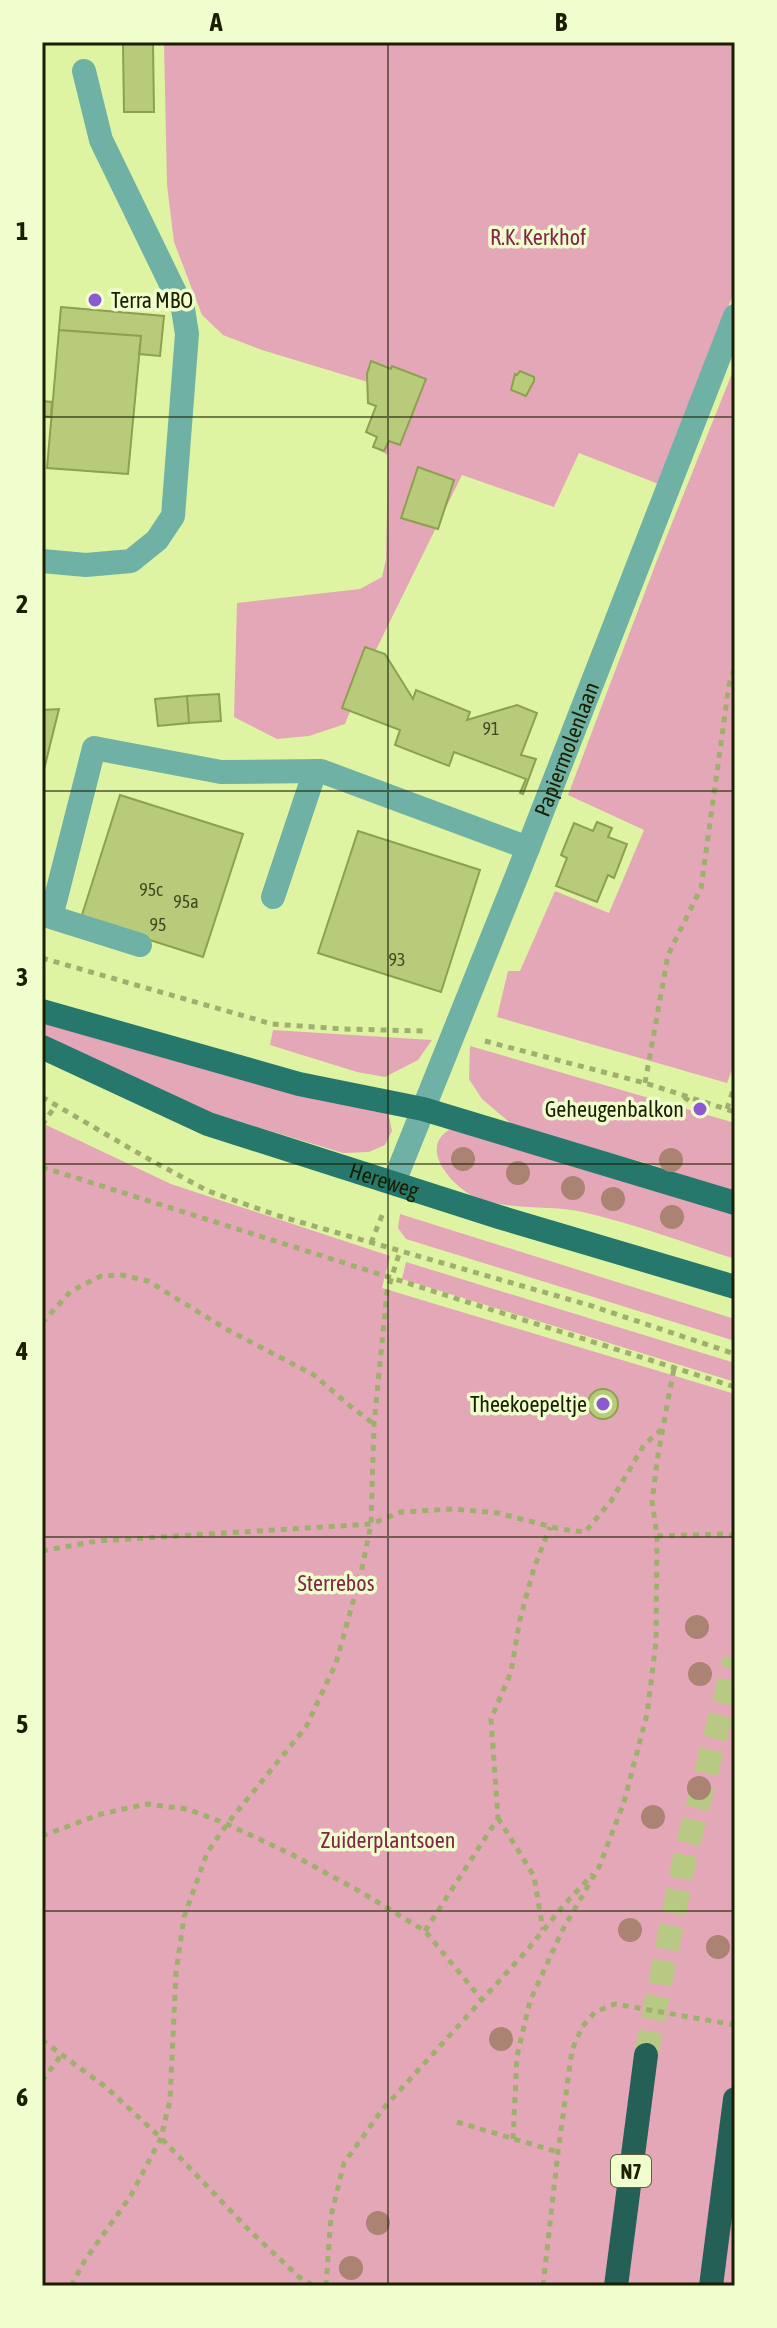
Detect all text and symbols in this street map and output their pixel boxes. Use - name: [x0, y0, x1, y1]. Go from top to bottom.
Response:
- text: A: [209, 7, 223, 37]
- text: B: [555, 7, 568, 37]
- text: 1: [16, 216, 28, 246]
- park label: R.K. Kerkhof: [490, 224, 586, 250]
- place label: Terra MBO: [111, 287, 193, 313]
- marker: Terra MBO: [86, 291, 104, 309]
- text: 2: [16, 589, 28, 619]
- street label: Papiermolenlaan: [529, 678, 604, 820]
- house number: 91: [483, 718, 499, 739]
- house number: 95c: [139, 879, 163, 900]
- house number: 95a: [173, 891, 199, 912]
- house number: 95: [150, 914, 166, 935]
- house number: 93: [389, 949, 405, 970]
- text: 3: [16, 962, 28, 992]
- place label: Geheugenbalkon: [545, 1096, 684, 1122]
- marker: Geheugenbalkon: [691, 1100, 709, 1118]
- street label: Hereweg: [346, 1157, 423, 1204]
- text: 4: [15, 1336, 28, 1366]
- place label: Theekoepeltje: [470, 1391, 587, 1417]
- marker: Theekoepeltje: [594, 1395, 612, 1413]
- park label: Sterrebos: [298, 1570, 375, 1596]
- text: 5: [16, 1709, 28, 1739]
- park label: Zuiderplantsoen: [321, 1827, 455, 1853]
- text: 6: [16, 2082, 28, 2112]
- road number: N7: [611, 2155, 651, 2187]

